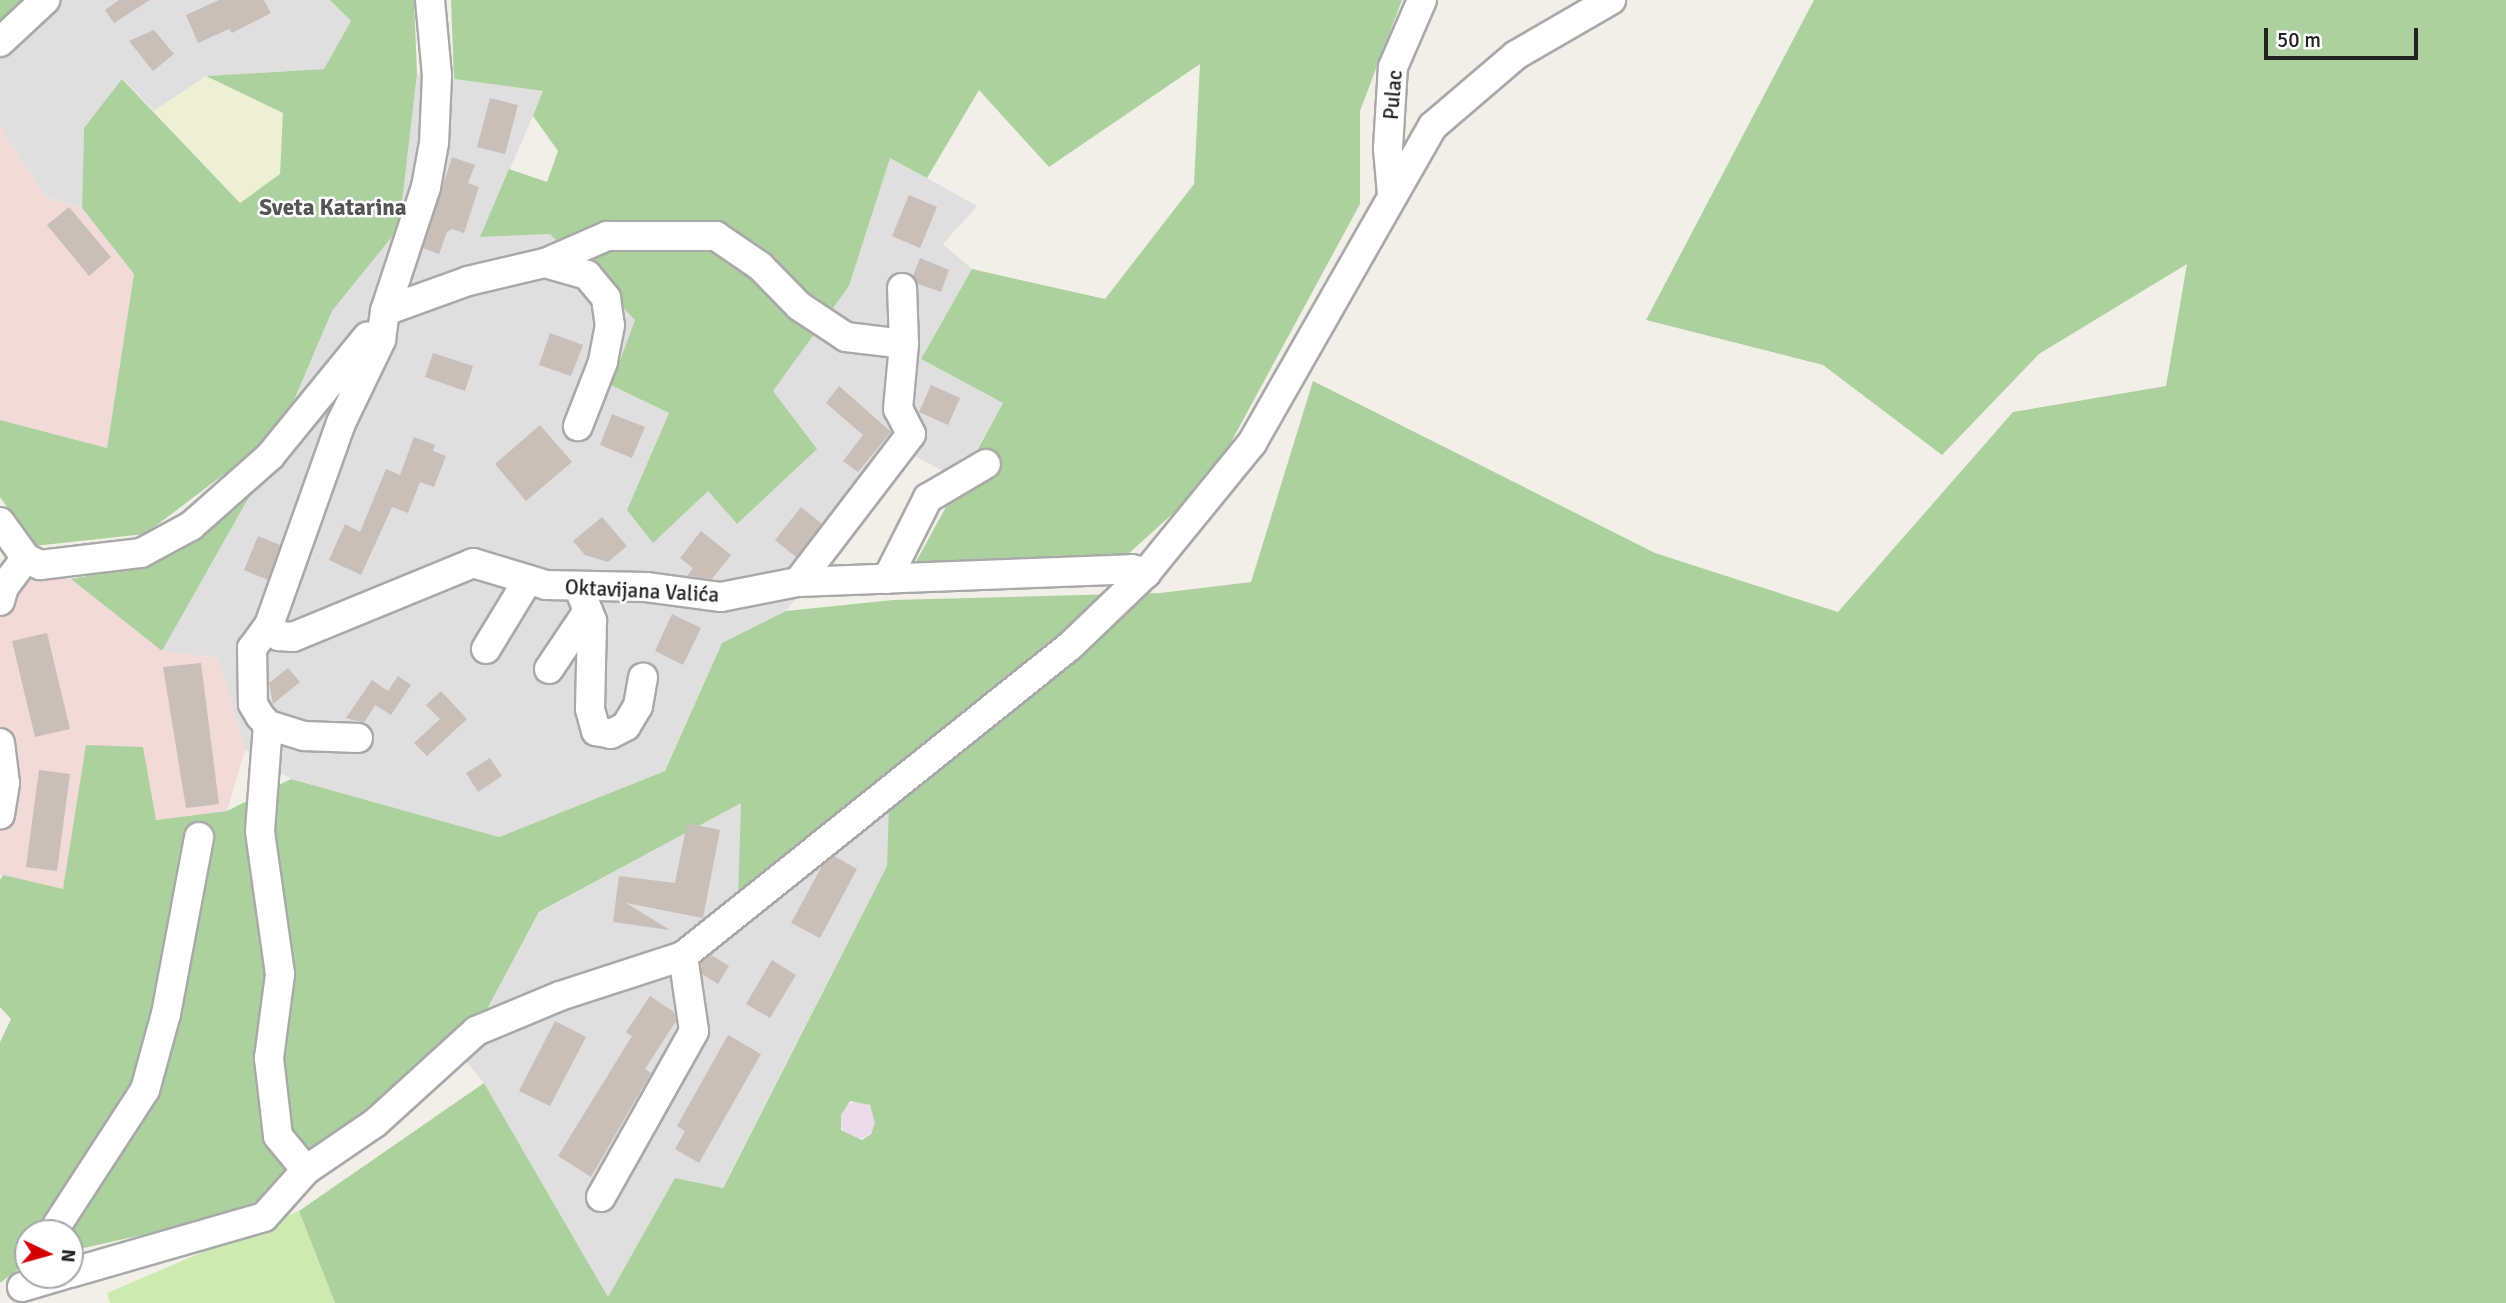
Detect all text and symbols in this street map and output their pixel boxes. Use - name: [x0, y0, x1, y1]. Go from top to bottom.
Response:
- scale bar: [2268, 14, 2422, 58]
- text: 50 m: [2277, 27, 2321, 53]
- street label: Pulac: [1378, 69, 1408, 121]
- district label: Sveta Katarina: [259, 194, 407, 222]
- street label: Oktavijana Valića: [564, 574, 720, 608]
- north arrow: [14, 1219, 84, 1289]
- text: N: [55, 1248, 80, 1263]

